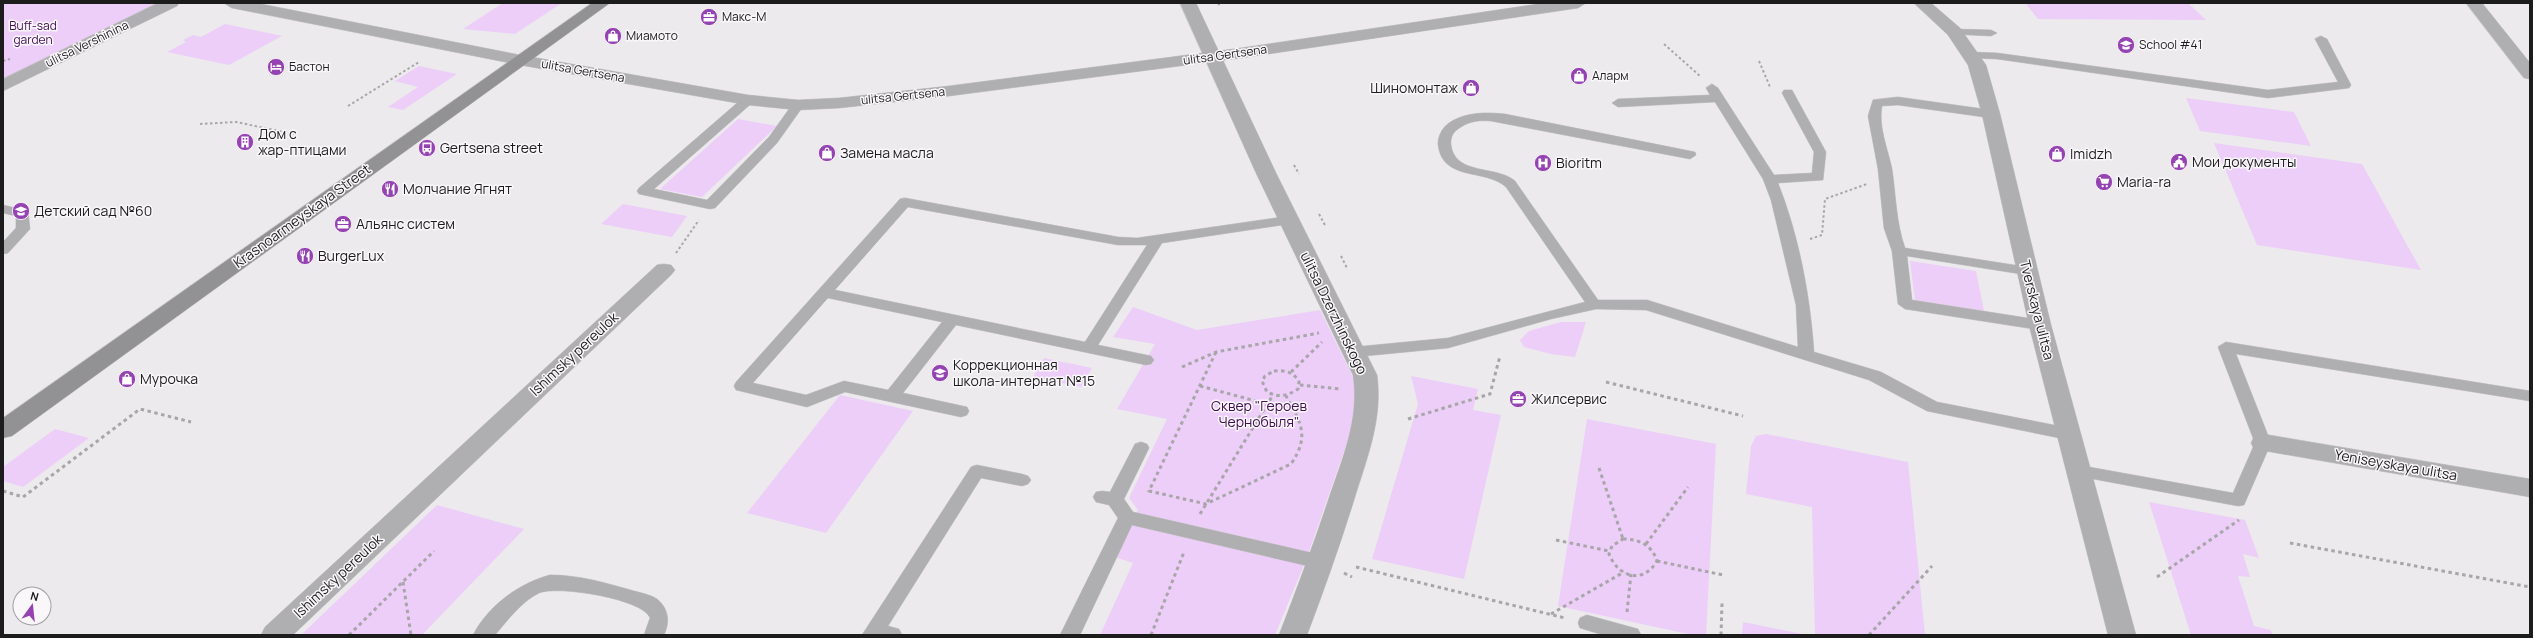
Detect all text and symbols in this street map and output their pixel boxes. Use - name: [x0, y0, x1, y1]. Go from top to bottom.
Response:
- office icon: Макс-М: [699, 7, 719, 27]
- place label: Макс-М: [722, 8, 766, 25]
- street label: ulitsa Vershinina: [42, 16, 131, 71]
- park label: Buff-sad garden: [9, 17, 57, 48]
- shop icon: Миамото: [603, 26, 623, 46]
- place label: Миамото: [626, 27, 678, 44]
- school or university icon: School #41: [2116, 35, 2136, 55]
- place label: School #41: [2139, 36, 2202, 53]
- street label: ulitsa Gertsena: [1182, 40, 1268, 69]
- street label: ulitsa Gertsena: [540, 55, 626, 86]
- hotel icon: Бастон: [266, 57, 286, 77]
- place label: Бастон: [289, 58, 330, 75]
- shop icon: Аларм: [1569, 66, 1589, 86]
- place label: Аларм: [1592, 67, 1629, 84]
- place label: Шиномонтаж: [1370, 78, 1458, 97]
- shop icon: Шиномонтаж: [1461, 78, 1481, 98]
- street label: ulitsa Gertsena: [860, 83, 946, 108]
- place label: Дом с жар-птицами: [258, 124, 347, 159]
- building icon: Дом с жар-птицами: [235, 132, 255, 152]
- bus stop icon: Gertsena street: [417, 138, 437, 158]
- place label: Gertsena street: [440, 138, 543, 157]
- shop icon: Замена масла: [817, 143, 837, 163]
- place label: Замена масла: [840, 143, 934, 162]
- shop icon: Imidzh: [2047, 144, 2067, 164]
- place label: Imidzh: [2070, 144, 2112, 163]
- public building icon: Мои документы: [2169, 152, 2189, 172]
- place label: Мои документы: [2192, 152, 2296, 171]
- hospital icon: Bioritm: [1533, 153, 1553, 173]
- place label: Bioritm: [1556, 153, 1602, 172]
- street label: Krasnoarmeyskaya Street: [229, 159, 374, 272]
- supermarket icon: Maria-ra: [2094, 172, 2114, 192]
- place label: Maria-ra: [2117, 172, 2171, 191]
- restaurant icon: Молчание Ягнят: [380, 179, 400, 199]
- place label: Молчание Ягнят: [403, 179, 512, 198]
- school or university icon: Детский сад №60: [11, 201, 31, 221]
- place label: Детский сад №60: [34, 201, 152, 220]
- office icon: Альянс систем: [333, 214, 353, 234]
- place label: Альянс систем: [356, 214, 455, 233]
- restaurant icon: BurgerLux: [295, 246, 315, 266]
- place label: BurgerLux: [318, 246, 385, 265]
- street label: ulitsa Dzerzhinskogo: [1296, 248, 1372, 377]
- street label: Tverskaya ulitsa: [2016, 258, 2059, 362]
- street label: Ishimsky pereulok: [525, 307, 623, 400]
- place label: Коррекционная школа-интернат №15: [953, 355, 1095, 390]
- school or university icon: Коррекционная школа-интернат №15: [930, 363, 950, 383]
- shop icon: Мурочка: [117, 369, 137, 389]
- place label: Мурочка: [140, 369, 198, 388]
- office icon: Жилсервис: [1508, 389, 1528, 409]
- place label: Жилсервис: [1531, 389, 1607, 408]
- park label: Сквер "Героев Чернобыля": [1211, 396, 1308, 431]
- street label: Yeniseyskaya ulitsa: [2333, 444, 2459, 485]
- street label: Ishimsky pereulok: [289, 529, 387, 622]
- north arrow: [12, 586, 52, 626]
- text: N: [29, 588, 41, 604]

